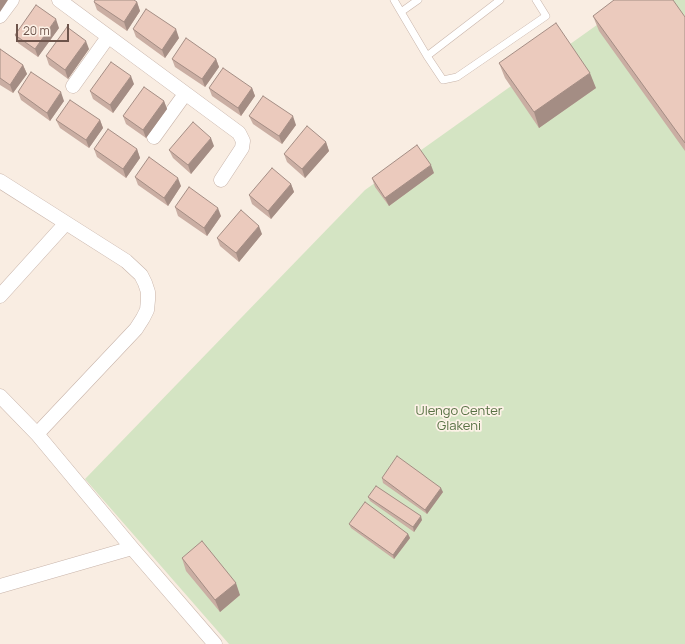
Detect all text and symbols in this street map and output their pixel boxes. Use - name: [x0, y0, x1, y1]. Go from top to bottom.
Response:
- scale bar: [18, 16, 71, 42]
- text: 20 m: [23, 22, 50, 39]
- park label: Ulengo Center Glakeni: [416, 403, 502, 434]

